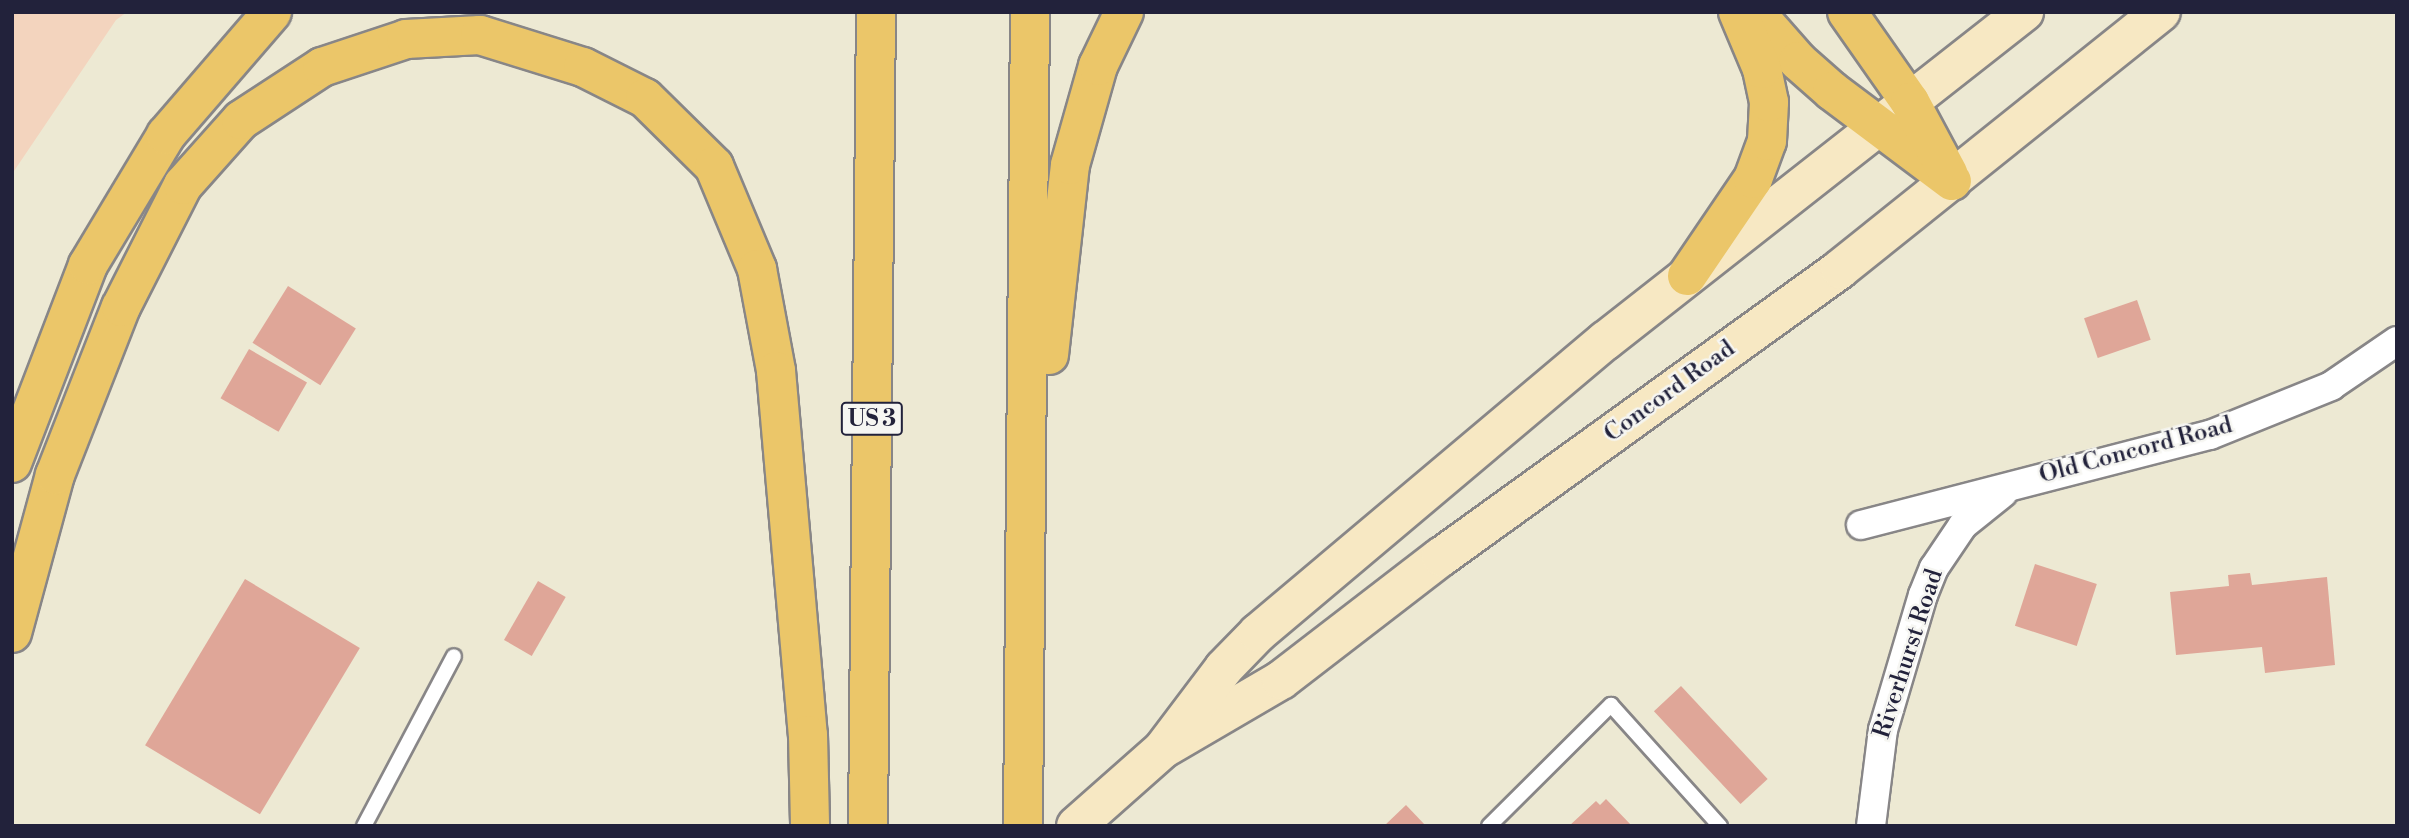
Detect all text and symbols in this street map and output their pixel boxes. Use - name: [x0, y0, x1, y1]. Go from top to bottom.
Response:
- street label: Concord Road: [1599, 335, 1741, 449]
- road number: US 3: [840, 400, 903, 438]
- street label: Old Concord Road: [2036, 411, 2236, 491]
- street label: Riverhurst Road: [1868, 566, 1950, 742]

